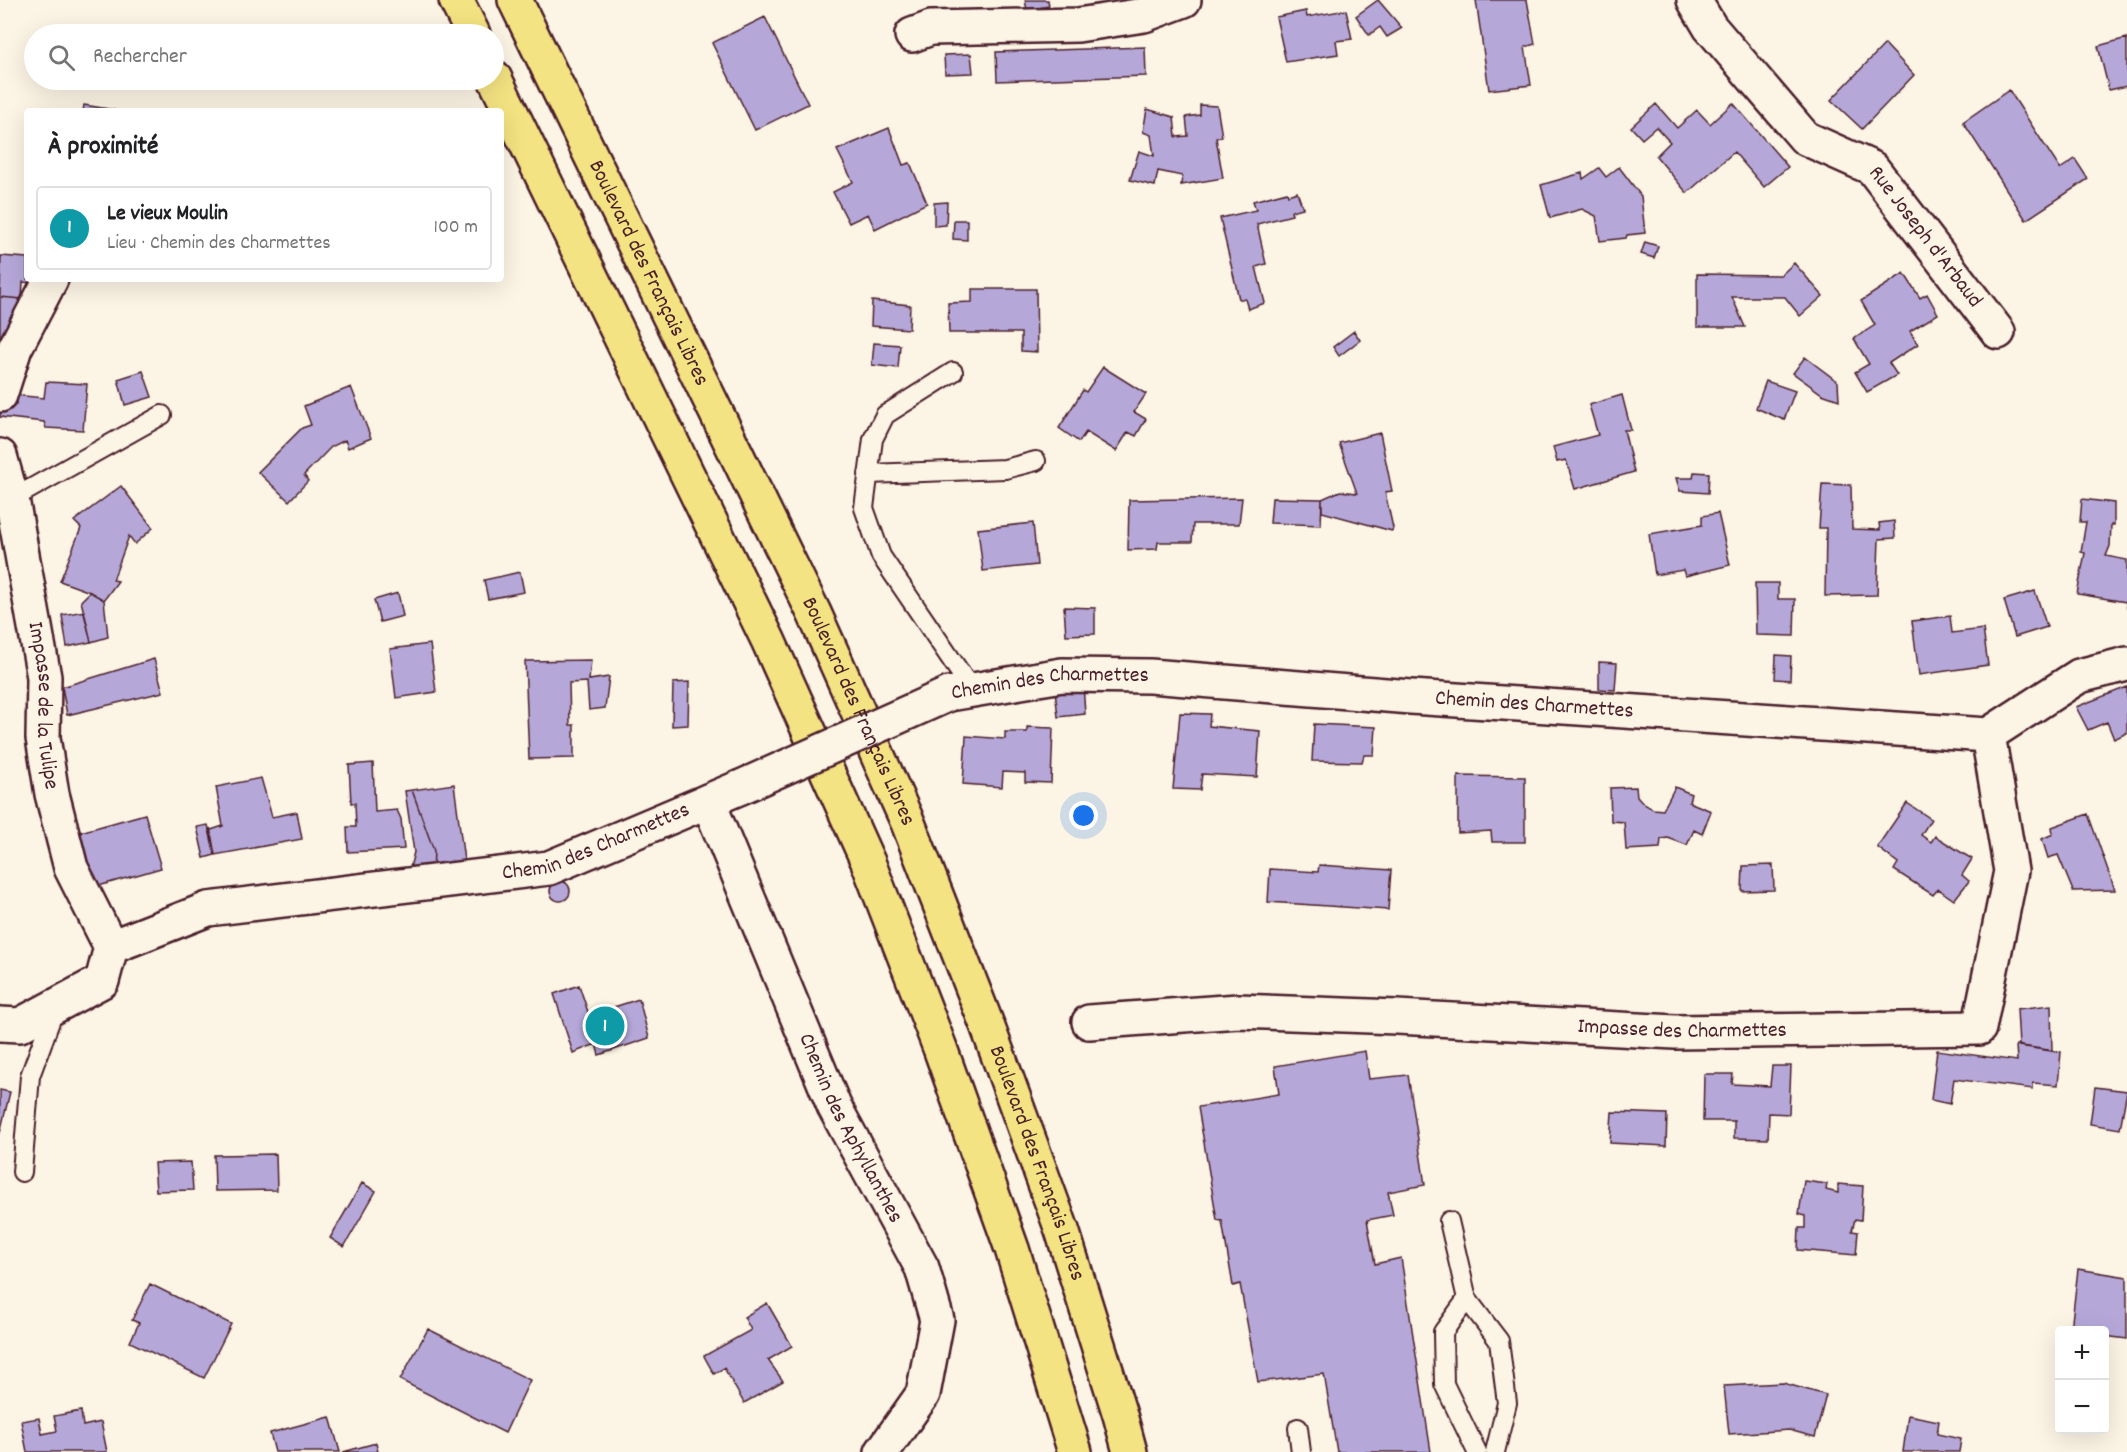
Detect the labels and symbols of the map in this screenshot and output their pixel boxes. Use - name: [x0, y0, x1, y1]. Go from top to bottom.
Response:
- street label: Boulevard des Français Libres: [580, 155, 717, 391]
- street label: Rue Joseph d'Arbaud: [1861, 160, 1990, 315]
- street label: Boulevard des Français Libres: [793, 592, 923, 831]
- street label: Impasse de la Tulipe: [19, 619, 67, 792]
- street label: Chemin des Charmettes: [949, 659, 1149, 709]
- street label: Chemin des Charmettes: [1434, 683, 1635, 727]
- street label: Chemin des Charmettes: [500, 795, 695, 889]
- your location: [1069, 801, 1098, 830]
- pin: 1: [586, 1004, 624, 1048]
- street label: Impasse des Charmettes: [1577, 1011, 1787, 1048]
- street label: Chemin des Aphyllanthes: [790, 1029, 910, 1229]
- street label: Boulevard des Français Libres: [980, 1041, 1093, 1285]

